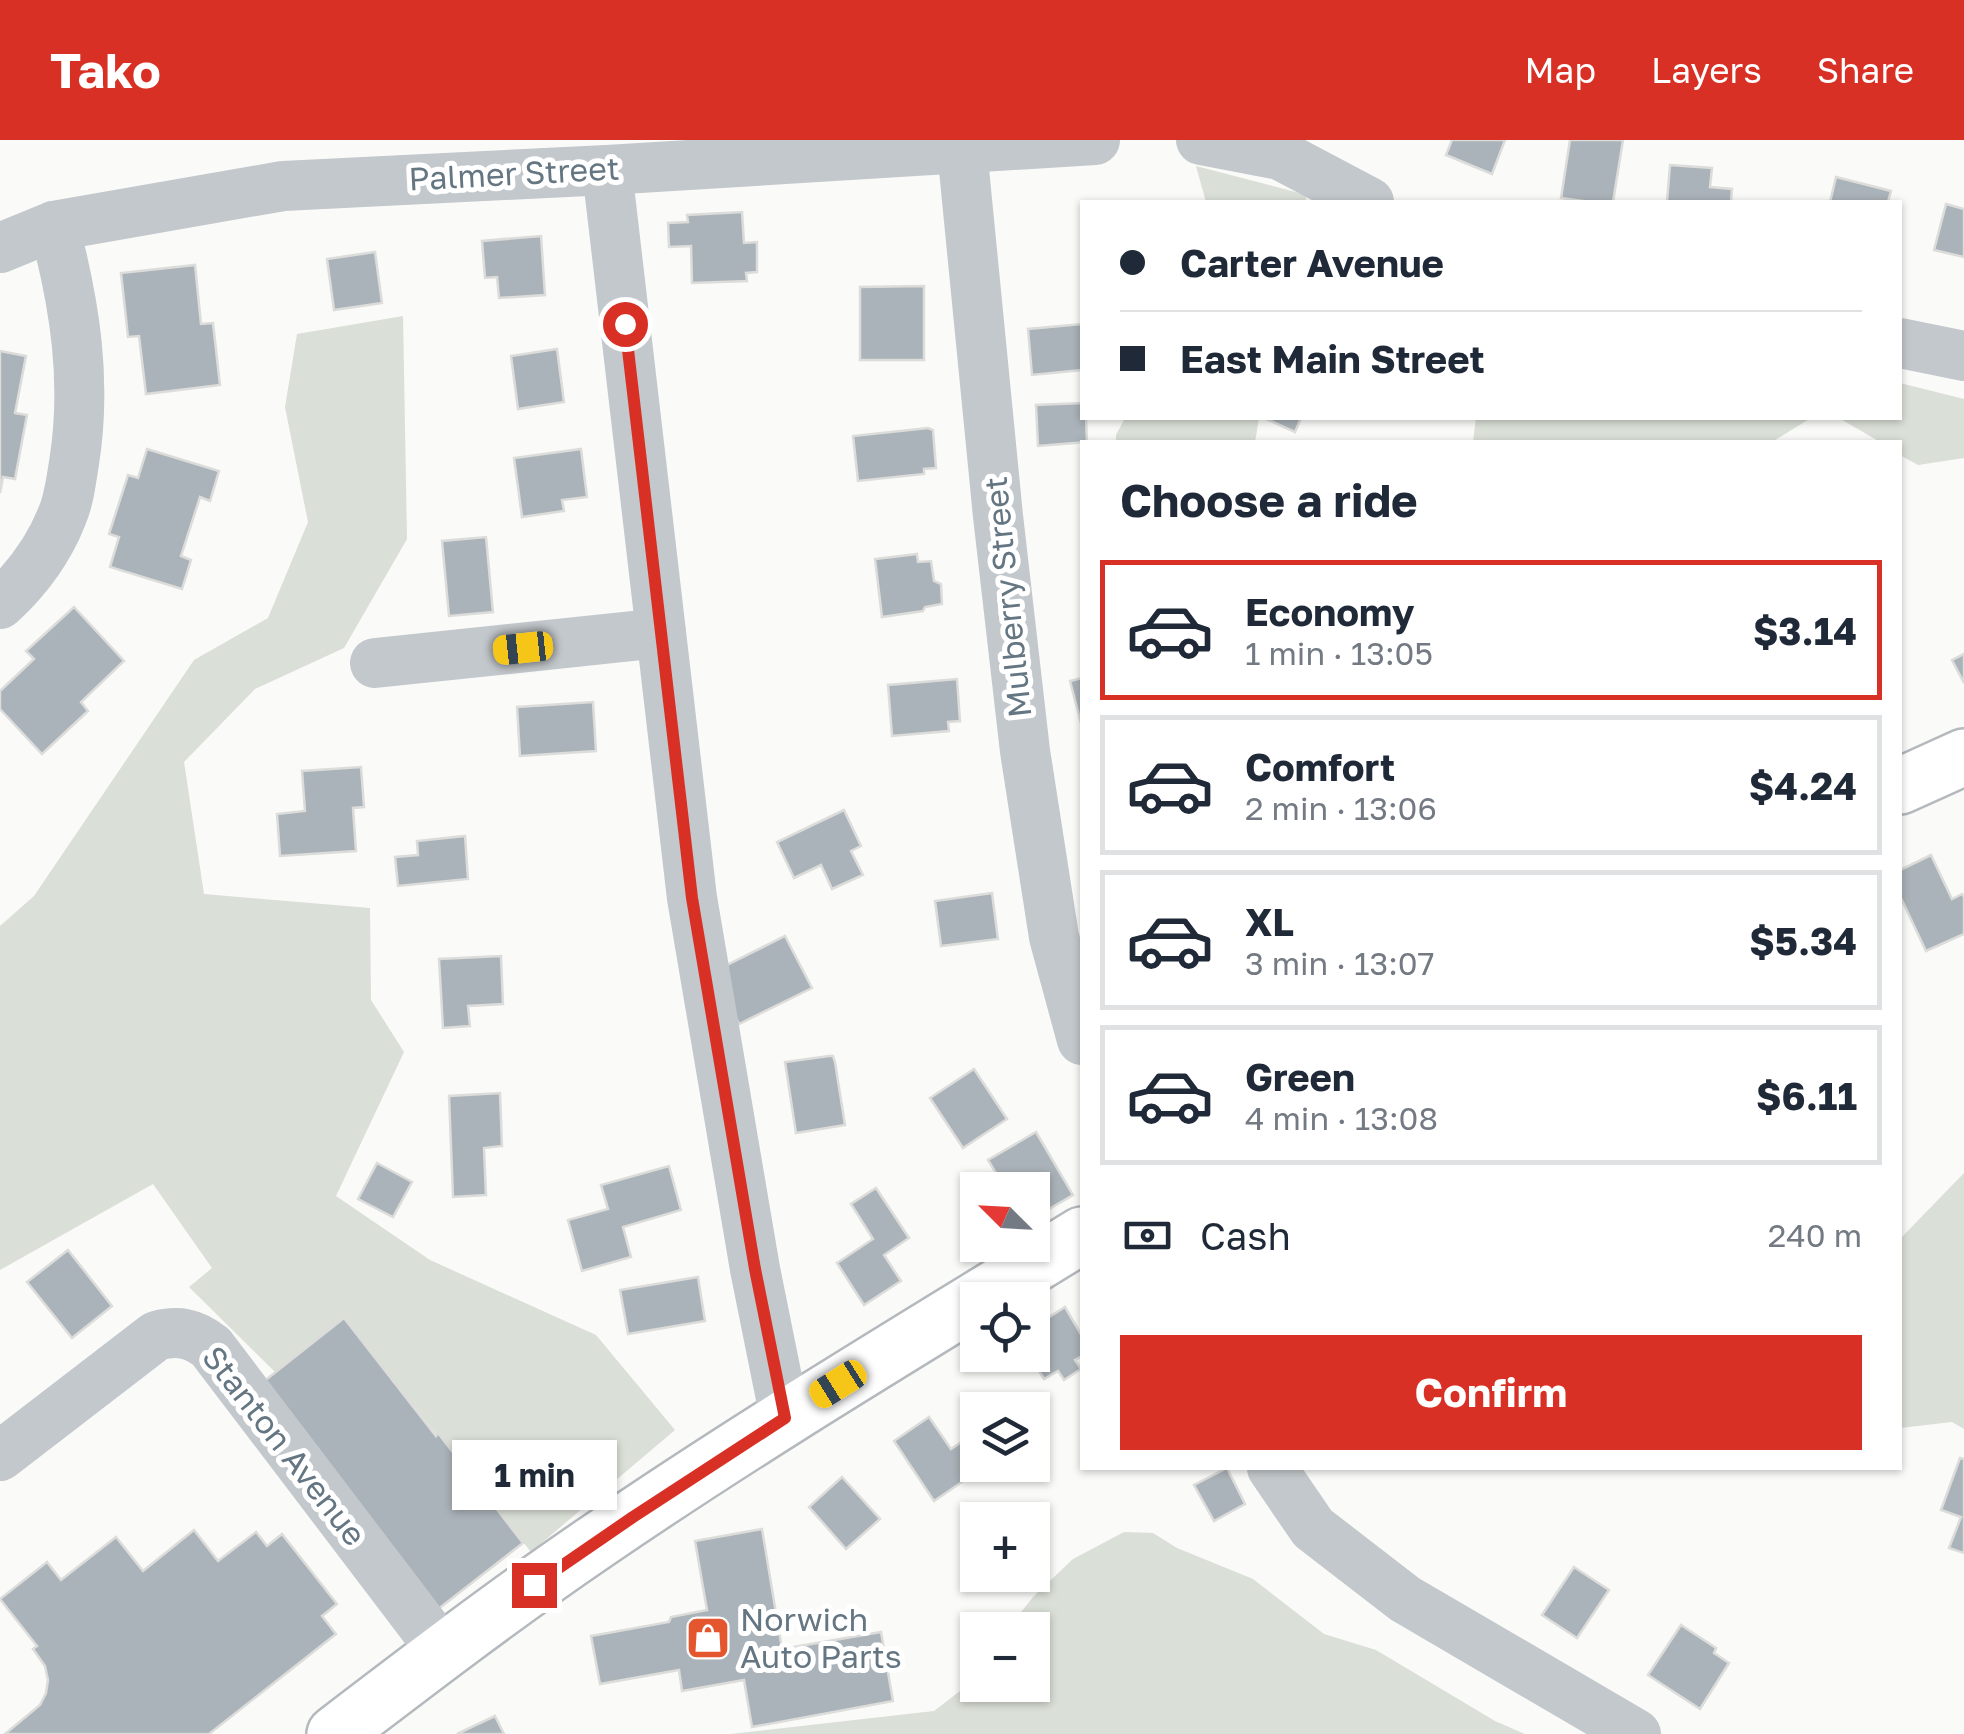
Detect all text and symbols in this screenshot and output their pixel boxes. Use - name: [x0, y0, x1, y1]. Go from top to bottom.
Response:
- text: Tako: [50, 41, 161, 99]
- text: Map: [1525, 49, 1596, 91]
- text: Layers: [1651, 49, 1762, 91]
- text: Share: [1817, 49, 1914, 91]
- street label: Palmer Street: [408, 149, 620, 197]
- text: Carter Avenue: [1180, 240, 1444, 285]
- route start: [603, 302, 648, 347]
- text: East Main Street: [1180, 336, 1485, 381]
- text: Choose a ride: [1120, 473, 1418, 527]
- street label: Mulberry Street: [975, 475, 1039, 719]
- icon: car: [1125, 585, 1215, 675]
- text: Economy: [1245, 589, 1414, 634]
- text: $3.14: [1753, 608, 1857, 653]
- car: [492, 630, 554, 666]
- text: 1 min · 13:05: [1245, 634, 1433, 672]
- icon: car: [1125, 740, 1215, 830]
- text: Comfort: [1245, 744, 1395, 789]
- text: $4.24: [1749, 763, 1857, 808]
- text: 2 min · 13:06: [1245, 789, 1437, 827]
- icon: car: [1125, 895, 1215, 985]
- text: XL: [1245, 899, 1294, 944]
- text: $5.34: [1749, 918, 1857, 963]
- text: 3 min · 13:07: [1245, 944, 1435, 982]
- icon: car: [1125, 1050, 1215, 1140]
- text: Green: [1245, 1054, 1355, 1099]
- text: $6.11: [1756, 1073, 1857, 1118]
- text: 4 min · 13:08: [1245, 1099, 1438, 1137]
- north arrow: [960, 1172, 1050, 1262]
- map controls: [960, 1172, 1050, 1702]
- icon: cash: [1120, 1208, 1175, 1263]
- text: Cash: [1200, 1213, 1291, 1258]
- text: 240 m: [1768, 1216, 1862, 1254]
- button: locate: [960, 1282, 1050, 1372]
- button: Confirm: [1120, 1335, 1862, 1450]
- street label: Stanton Avenue: [195, 1338, 374, 1553]
- car: [805, 1355, 871, 1413]
- button: layers: [960, 1392, 1050, 1482]
- callout: 1 min: [452, 1440, 616, 1510]
- text: 1 min: [494, 1456, 575, 1494]
- button: +: [960, 1502, 1050, 1592]
- route end: [512, 1563, 557, 1608]
- place label: Norwich Auto Parts: [740, 1600, 902, 1675]
- button: −: [960, 1612, 1050, 1702]
- shop icon: Norwich Auto Parts: [685, 1615, 731, 1661]

